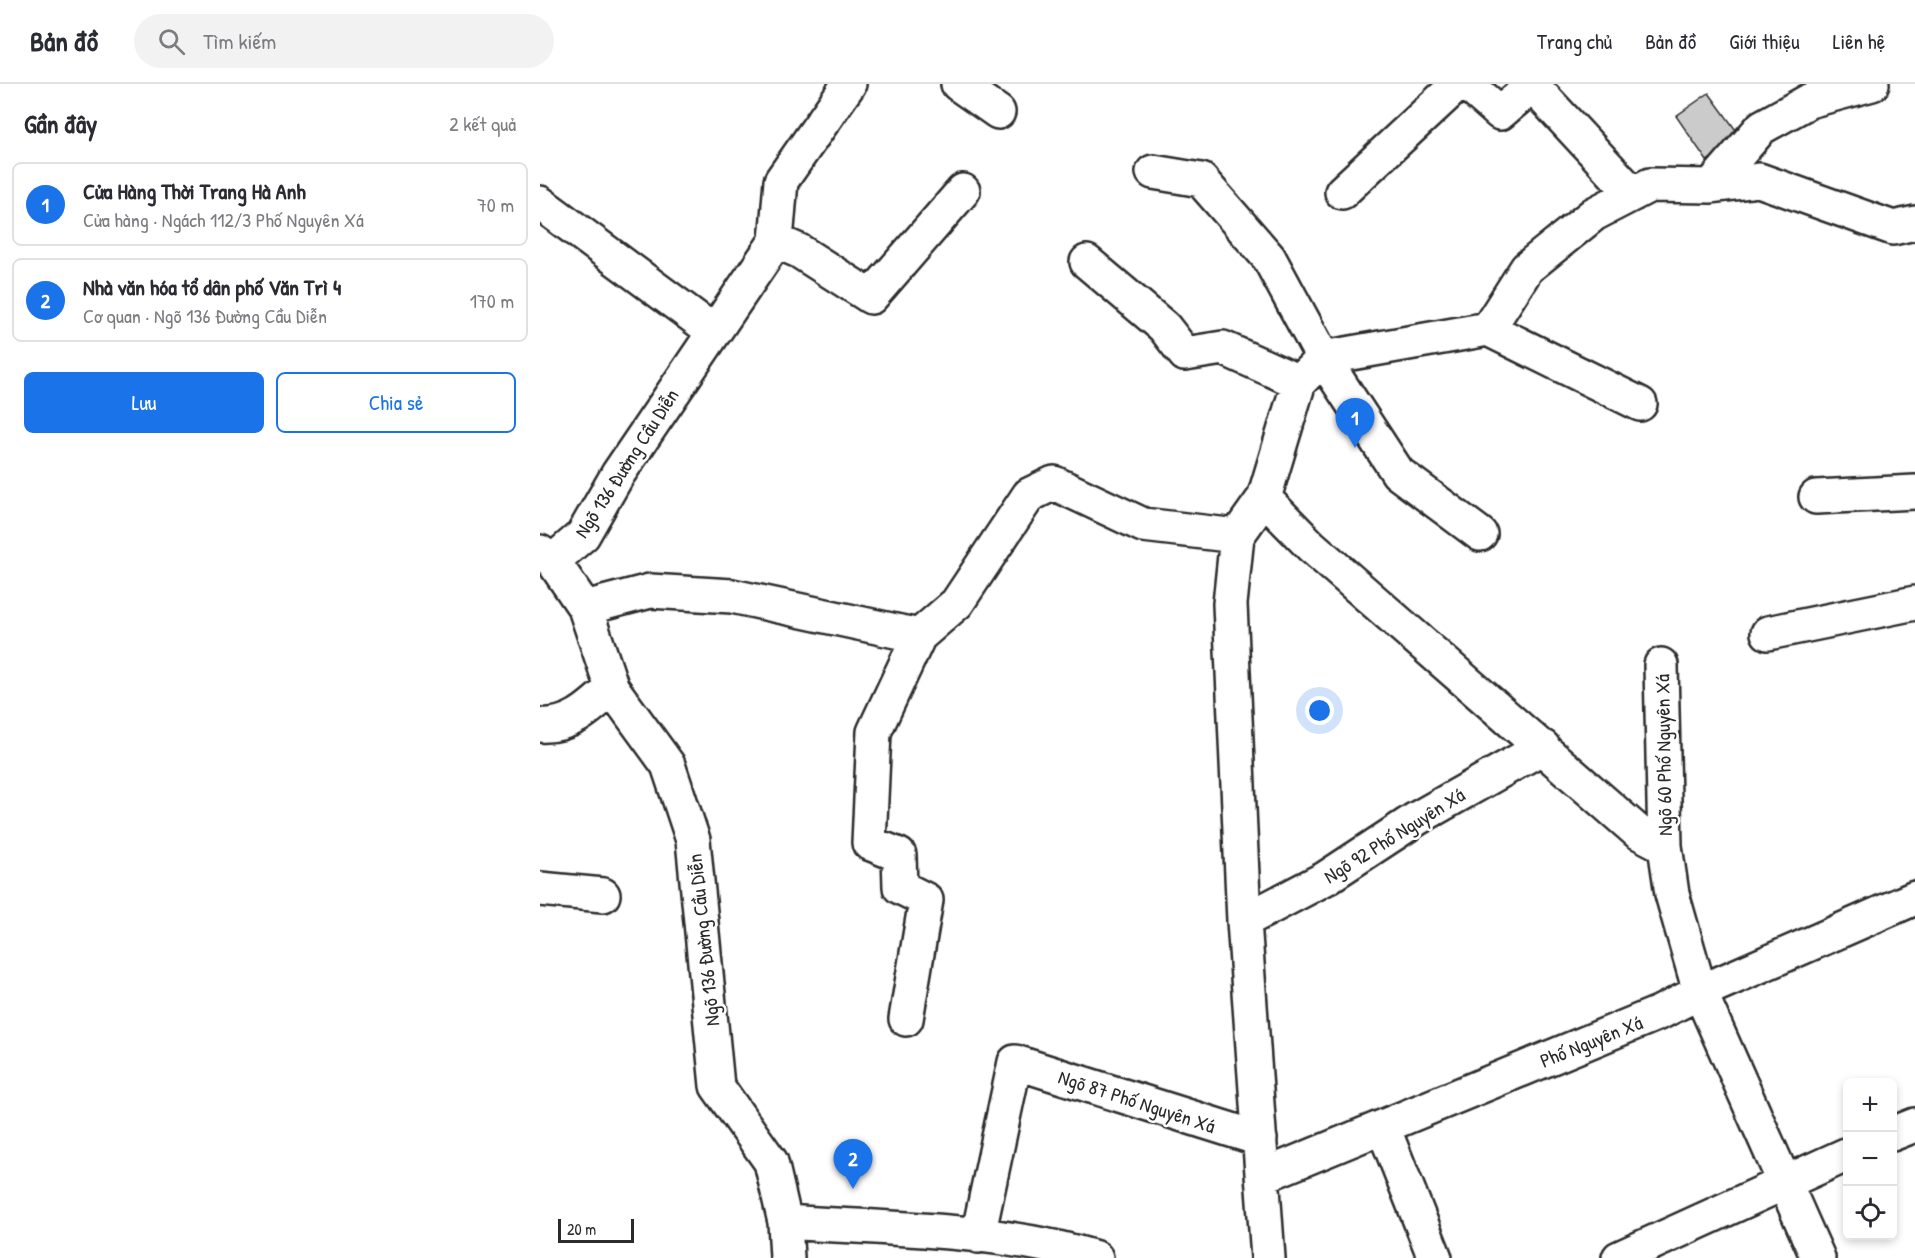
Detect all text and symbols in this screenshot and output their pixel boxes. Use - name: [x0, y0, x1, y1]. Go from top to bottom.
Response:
- search box: [134, 14, 554, 68]
- text: Bản đồ: [30, 22, 98, 60]
- icon: search: [155, 25, 188, 58]
- text: Tìm kiếm: [203, 26, 276, 56]
- text: Trang chủ: [1537, 27, 1612, 56]
- text: Bản đồ: [1645, 27, 1696, 56]
- text: Giới thiệu: [1729, 27, 1800, 56]
- text: Liên hệ: [1833, 27, 1885, 56]
- text: Gần đây: [24, 106, 97, 141]
- text: 2 kết quả: [449, 110, 516, 137]
- text: Cửa Hàng Thời Trang Hà Anh: [83, 176, 306, 206]
- text: 1: [42, 191, 49, 218]
- text: 70 m: [477, 191, 514, 218]
- text: Cửa hàng · Ngách 112/3 Phố Nguyên Xá: [83, 206, 364, 233]
- text: Nhà văn hóa tổ dân phố Văn Trì 4: [83, 272, 341, 302]
- text: 2: [41, 287, 50, 314]
- text: 170 m: [470, 287, 514, 314]
- text: Cơ quan · Ngõ 136 Đường Cầu Diễn: [83, 302, 327, 329]
- button: Lưu: [24, 372, 264, 433]
- button: Chia sẻ: [276, 372, 516, 433]
- street label: Ngõ 136 Đường Cầu Diễn: [568, 383, 684, 543]
- pin: 1: [1336, 398, 1374, 448]
- street label: Ngõ 60 Phố Nguyên Xá: [1648, 674, 1678, 836]
- your location: [1305, 696, 1334, 725]
- street label: Ngõ 92 Phố Nguyên Xá: [1318, 781, 1470, 889]
- street label: Ngõ 136 Đường Cầu Diễn: [681, 853, 725, 1027]
- street label: Phố Nguyên Xá: [1536, 1008, 1646, 1074]
- street label: Ngõ 87 Phố Nguyên Xá: [1055, 1063, 1219, 1139]
- map controls: [1843, 1078, 1897, 1240]
- button: +: [1843, 1078, 1897, 1132]
- button: −: [1843, 1132, 1897, 1186]
- pin: 2: [834, 1140, 872, 1189]
- button: locate: [1843, 1186, 1897, 1240]
- scale bar: [558, 1216, 634, 1244]
- text: 20 m: [567, 1218, 596, 1240]

